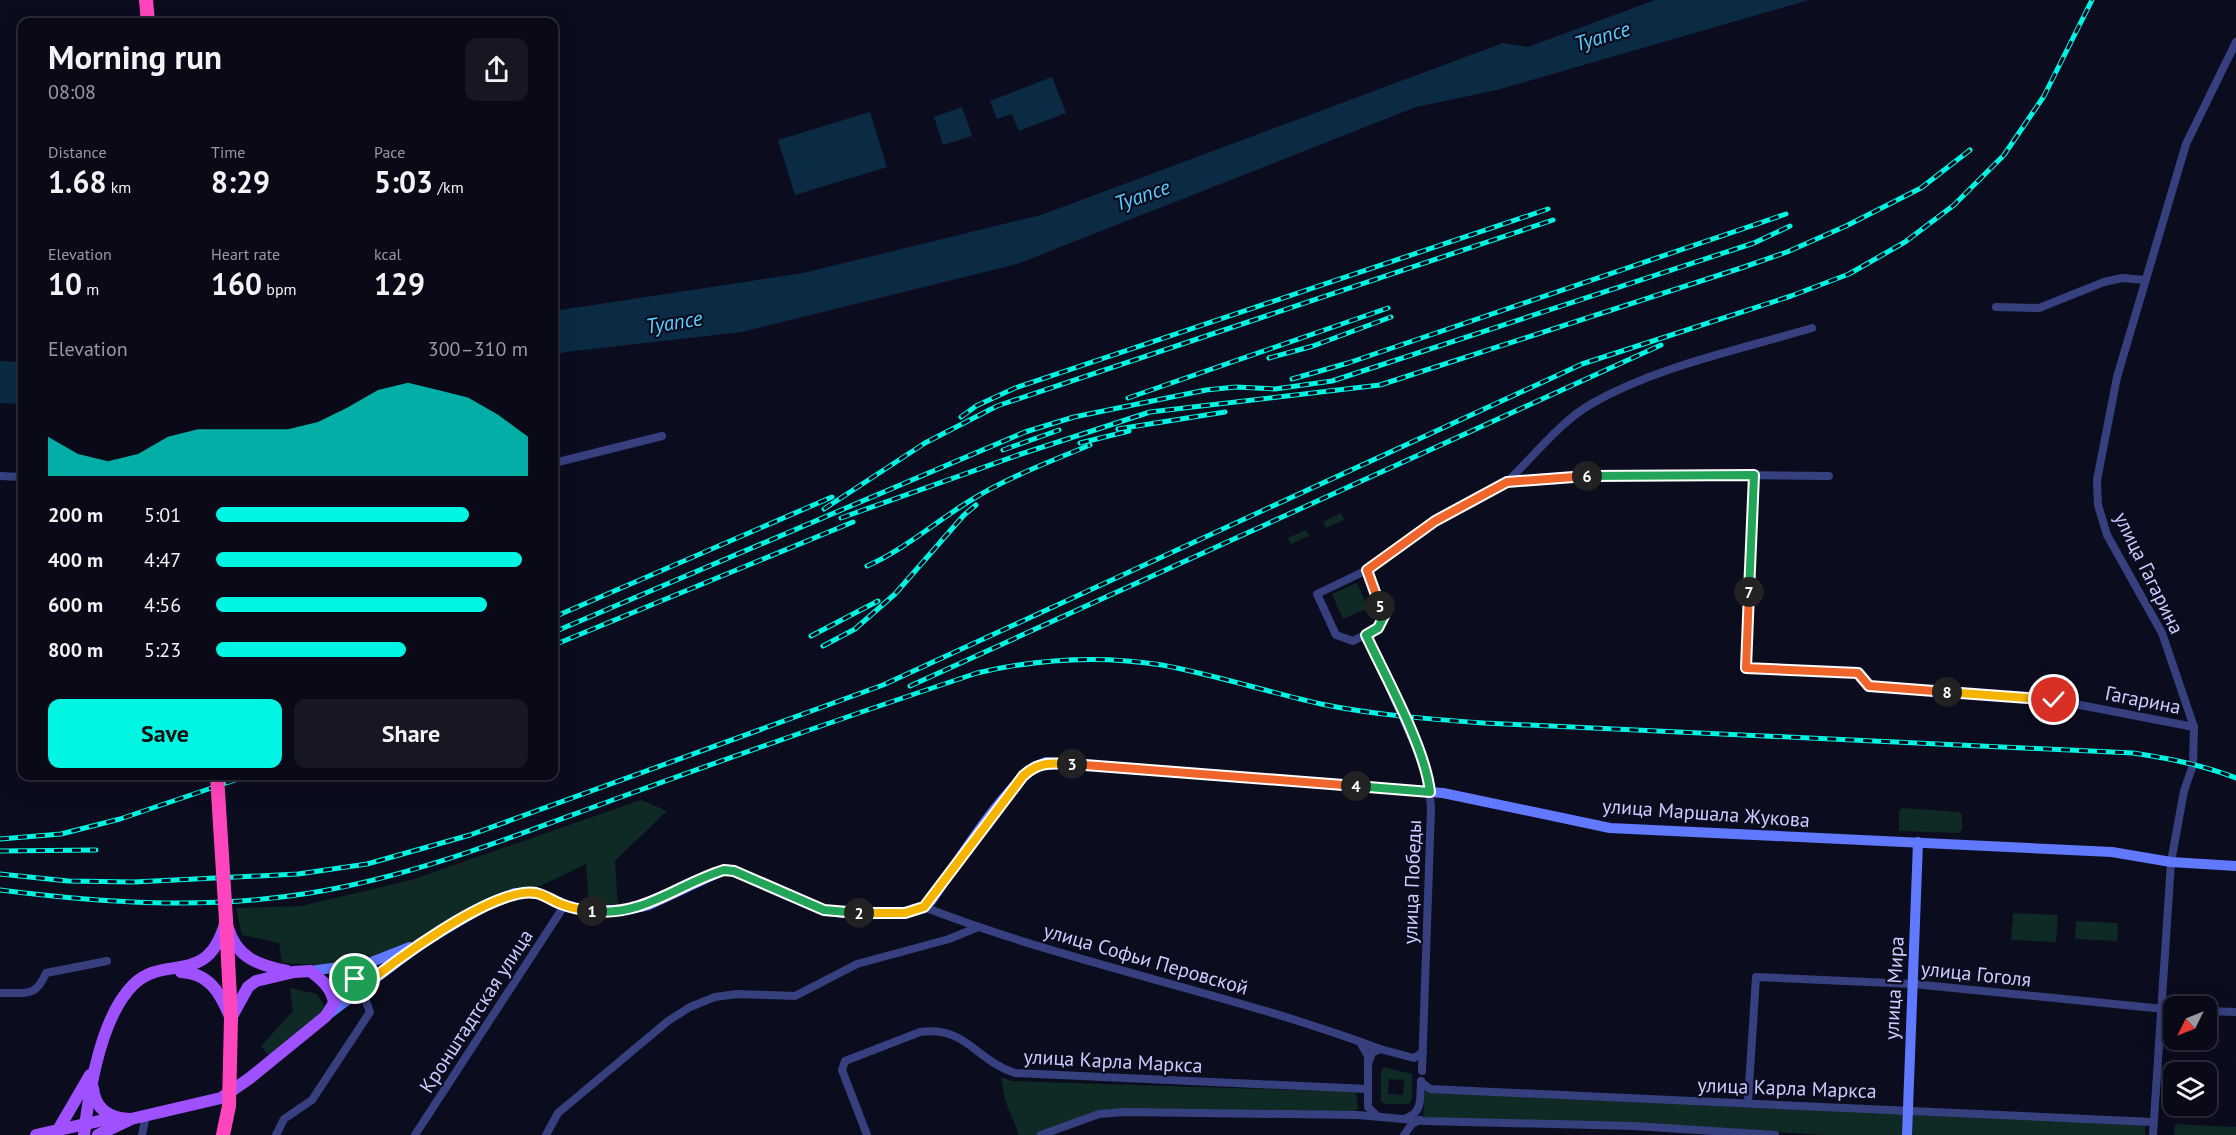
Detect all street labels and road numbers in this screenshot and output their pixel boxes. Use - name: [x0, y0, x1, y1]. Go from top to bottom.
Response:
- street label: улица Гагарина: [2108, 508, 2190, 638]
- street label: Гагарина: [2103, 680, 2183, 720]
- street label: улица Маршала Жукова: [1601, 793, 1811, 833]
- street label: улица Победы: [1397, 819, 1427, 945]
- street label: улица Софьи Перовской: [1041, 917, 1251, 1001]
- street label: Кронштадтская улица: [413, 924, 539, 1098]
- street label: улица Мира: [1878, 936, 1910, 1040]
- street label: улица Гоголя: [1920, 955, 2032, 993]
- street label: улица Карла Маркса: [1023, 1043, 1203, 1079]
- street label: улица Карла Маркса: [1697, 1072, 1877, 1104]

